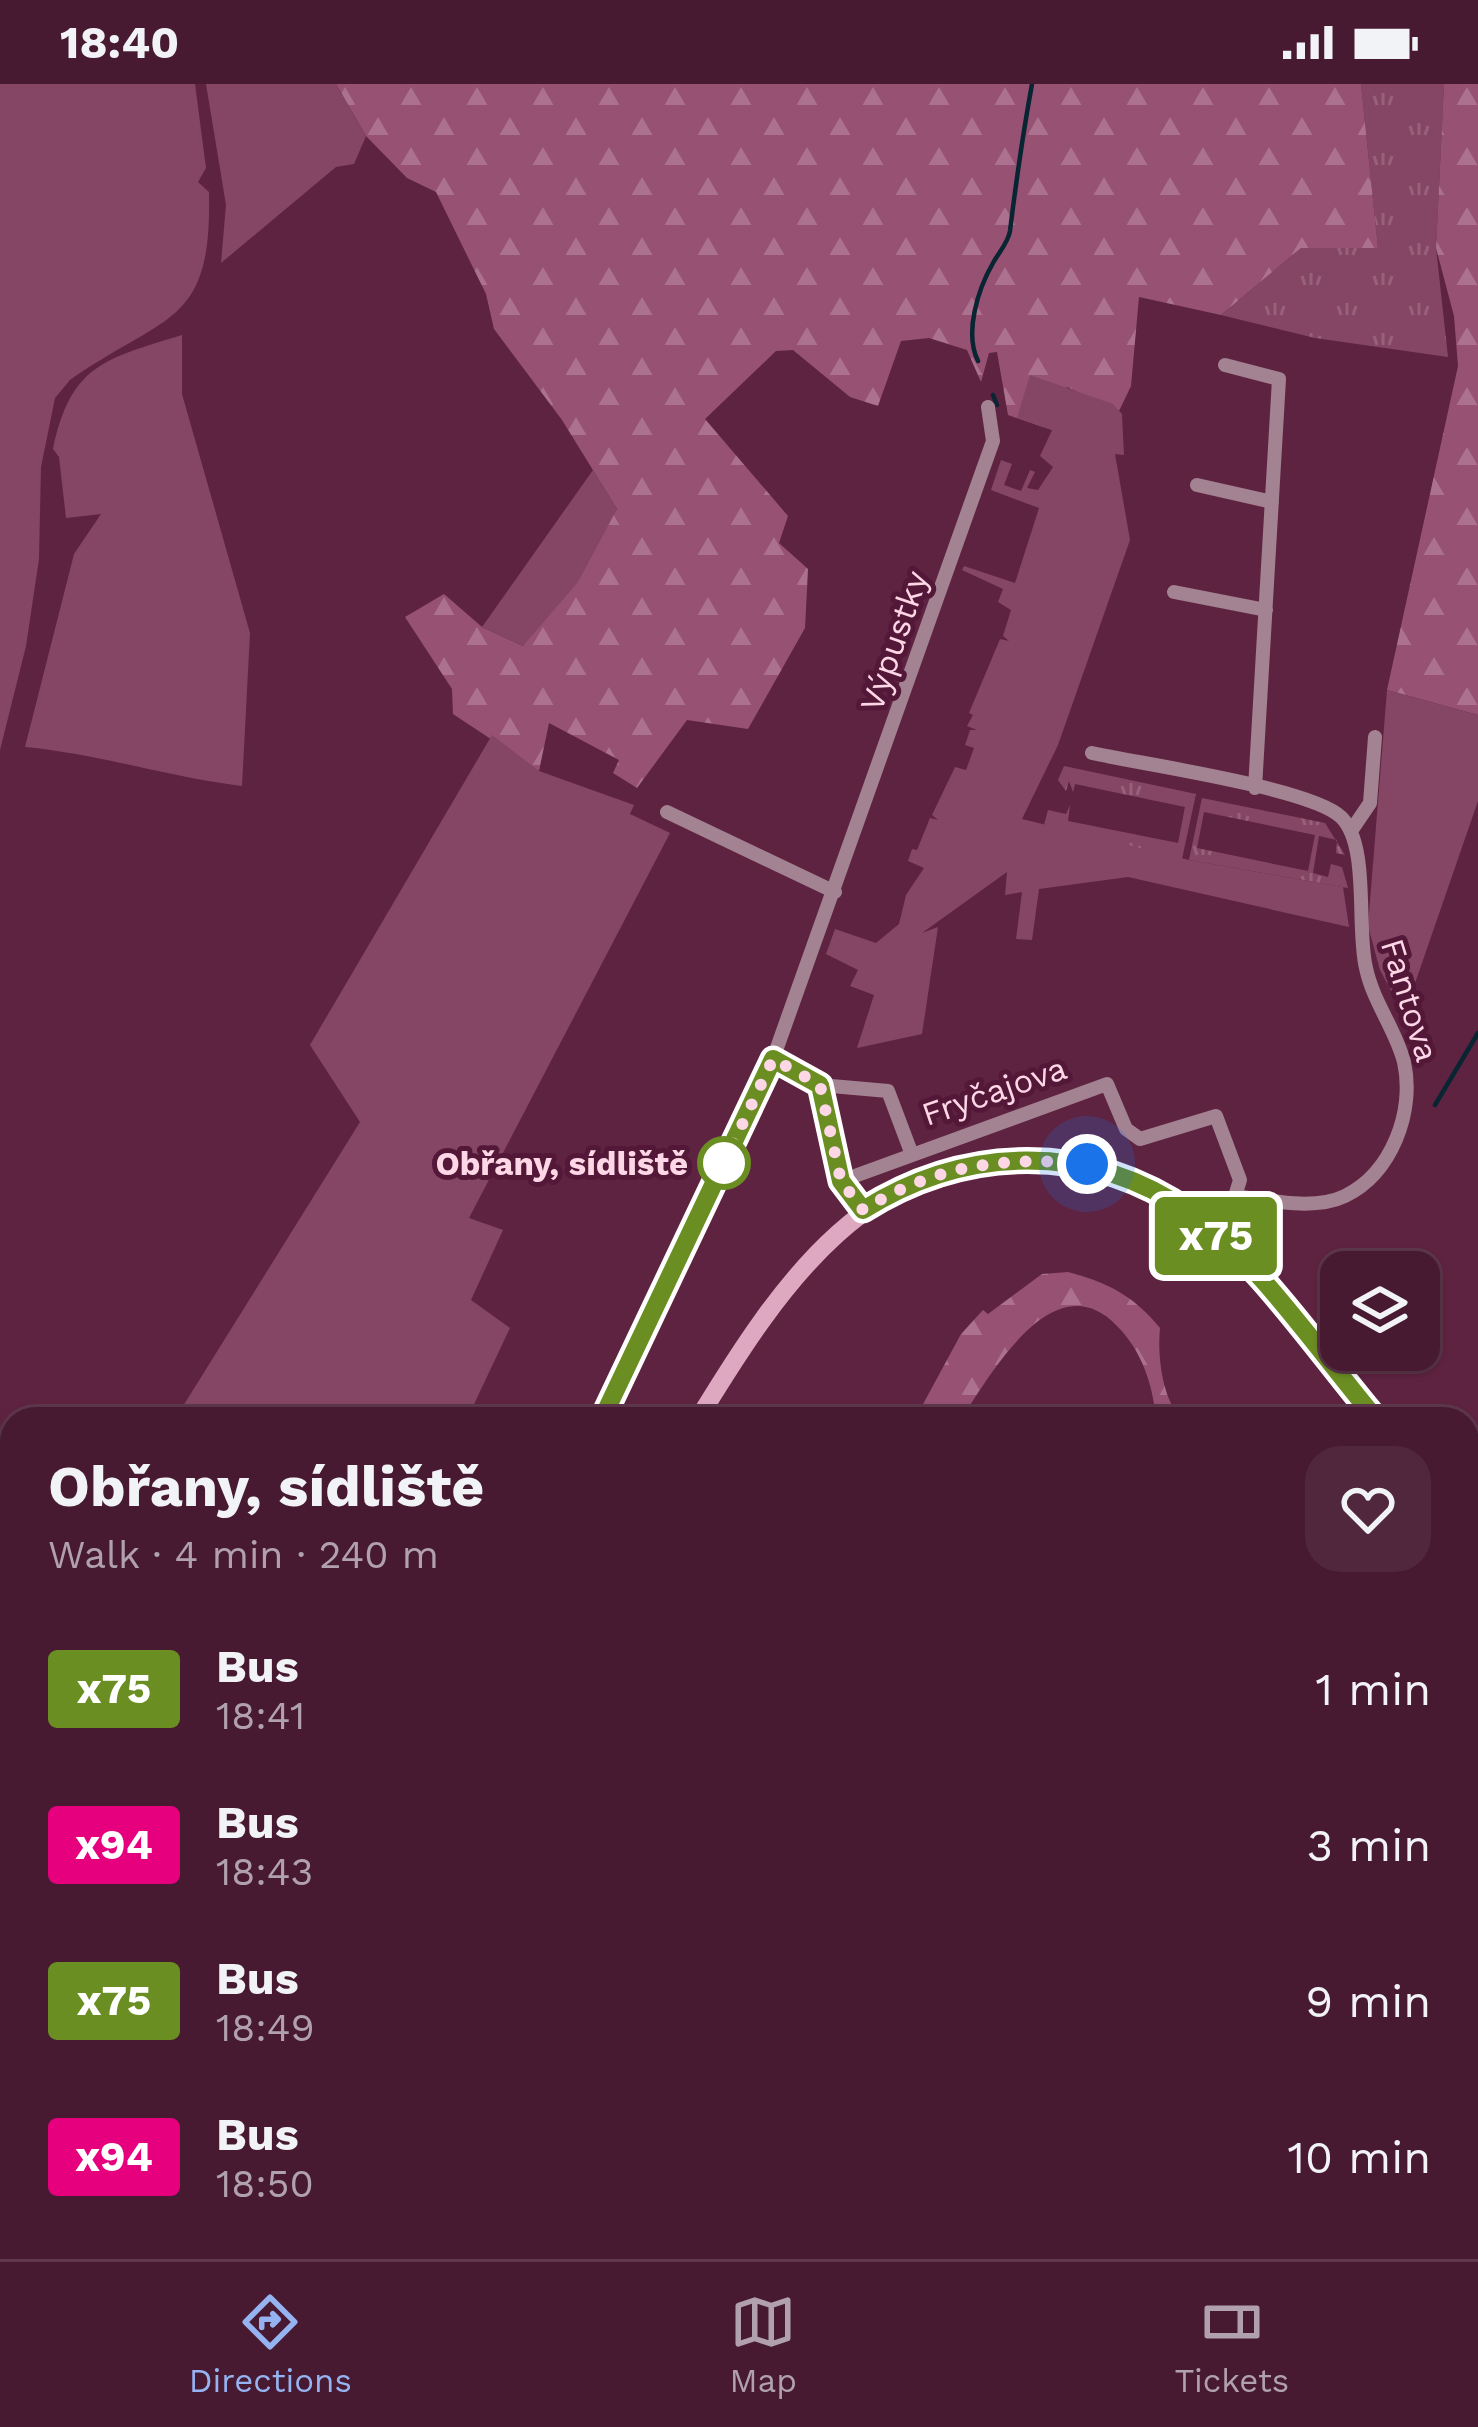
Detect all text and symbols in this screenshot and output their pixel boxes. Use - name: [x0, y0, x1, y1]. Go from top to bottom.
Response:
- text: 18:40: [60, 16, 179, 69]
- street label: Výpustky: [852, 566, 936, 716]
- street label: Fantova: [1373, 934, 1447, 1066]
- street label: Fryčajova: [917, 1048, 1071, 1134]
- your location: [1057, 1134, 1117, 1194]
- marker: Obřany, sídliště: [699, 1138, 749, 1188]
- place label: Obřany, sídliště: [435, 1144, 688, 1183]
- line badge: x75: [1147, 1197, 1285, 1275]
- text: x75: [1179, 1211, 1253, 1260]
- map controls: [1320, 1251, 1440, 1371]
- button: layers: [1320, 1251, 1440, 1371]
- button: heart: [1305, 1446, 1431, 1572]
- text: Obřany, sídliště: [48, 1453, 484, 1520]
- text: Walk · 4 min · 240 m: [48, 1532, 439, 1577]
- text: Bus: [216, 1640, 299, 1693]
- text: 1 min: [1315, 1663, 1431, 1716]
- text: x75: [77, 1664, 151, 1713]
- text: 18:41: [216, 1693, 305, 1738]
- text: Bus: [216, 1796, 299, 1849]
- text: 3 min: [1307, 1819, 1431, 1872]
- text: x94: [75, 1820, 153, 1869]
- text: 18:43: [216, 1849, 313, 1894]
- text: Bus: [216, 1952, 299, 2005]
- text: 9 min: [1305, 1975, 1431, 2028]
- text: x75: [77, 1976, 151, 2025]
- text: 18:49: [216, 2005, 315, 2050]
- text: Bus: [216, 2108, 299, 2161]
- text: 10 min: [1287, 2131, 1431, 2184]
- text: x94: [75, 2132, 153, 2181]
- text: 18:50: [216, 2161, 314, 2206]
- tab: Directions: [189, 2289, 352, 2400]
- tab: Map: [730, 2289, 797, 2400]
- tab: Tickets: [1175, 2289, 1289, 2400]

